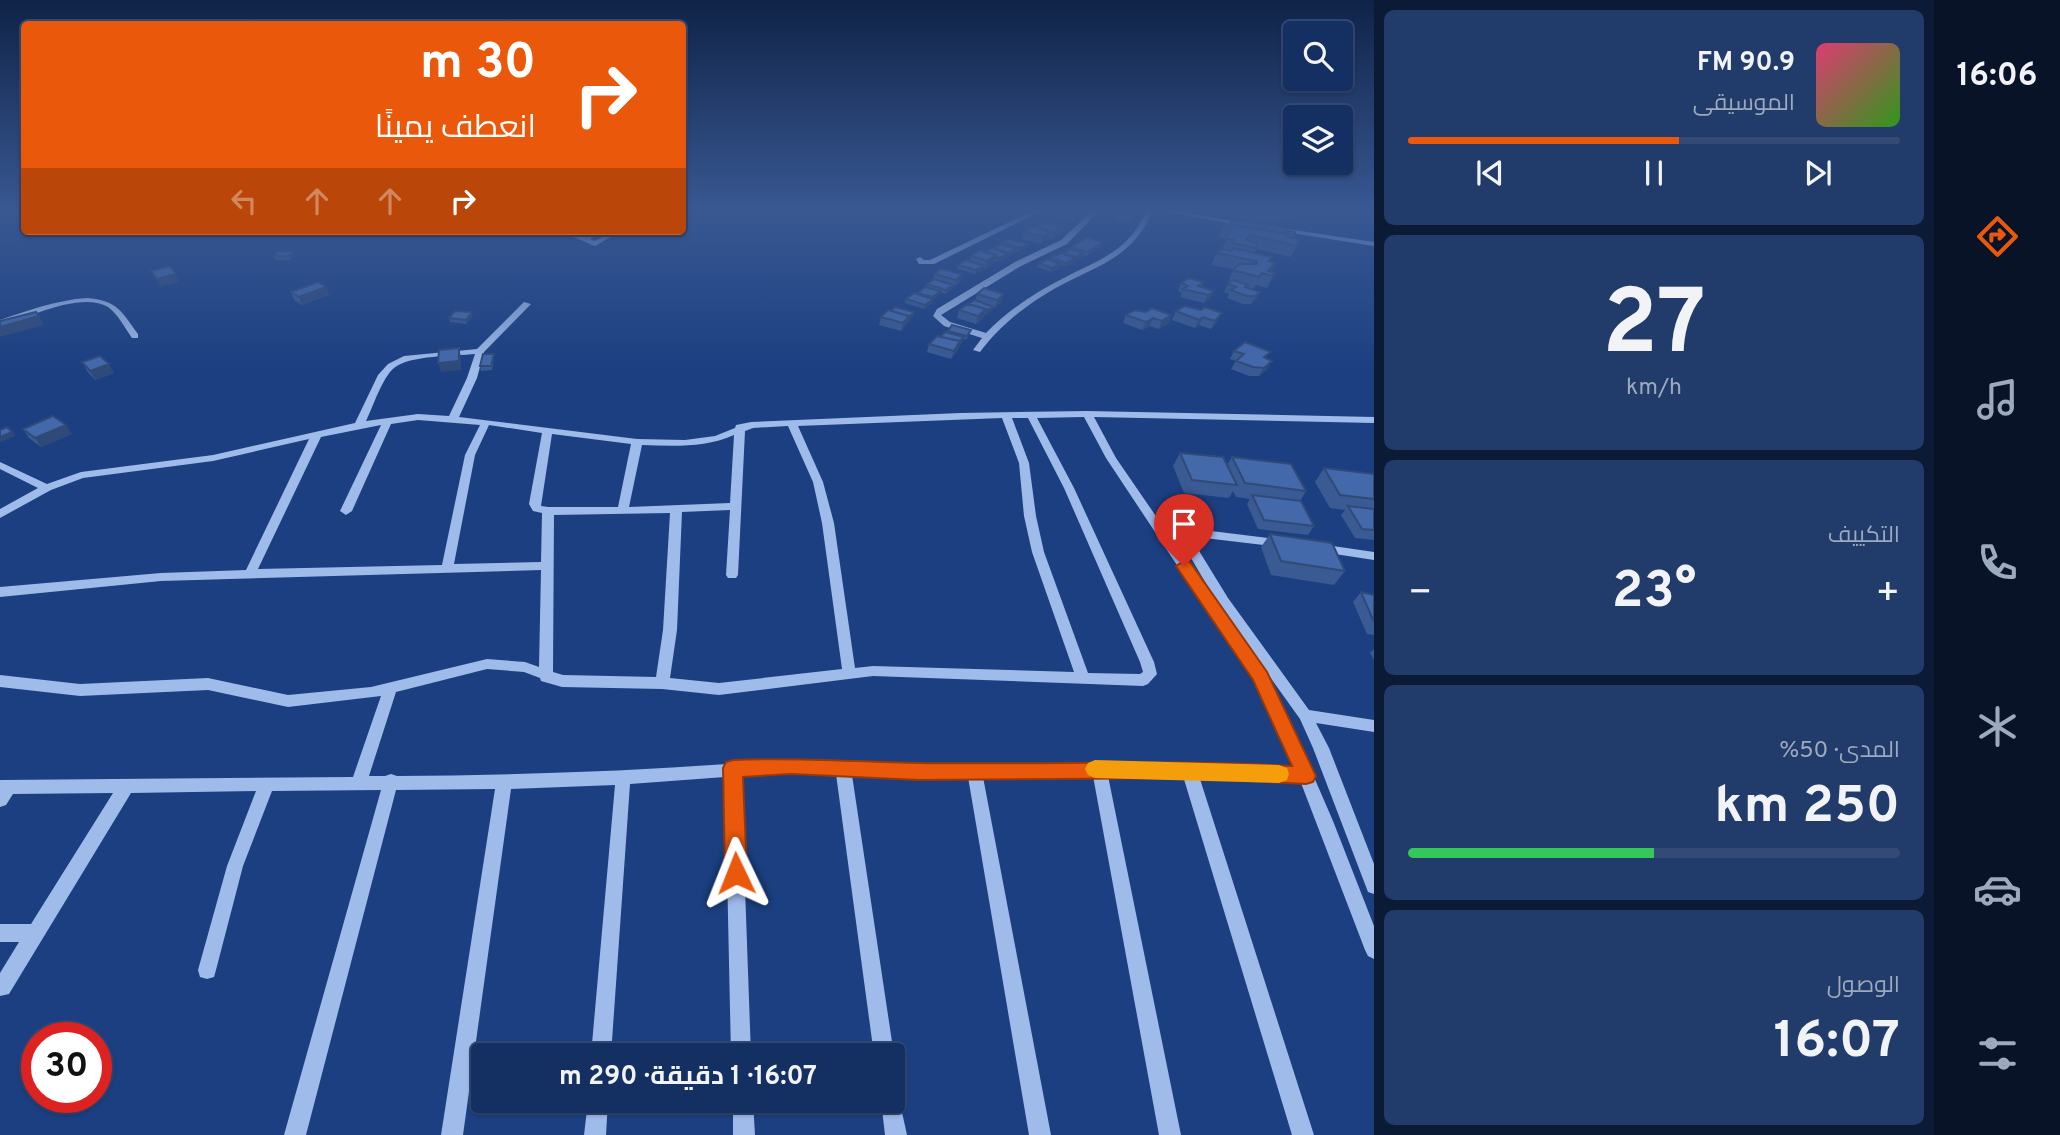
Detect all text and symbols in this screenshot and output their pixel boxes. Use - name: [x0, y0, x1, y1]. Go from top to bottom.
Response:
- map controls: [1283, 21, 1353, 175]
- button: search: [1283, 21, 1353, 91]
- text: 30 m: [420, 34, 536, 96]
- text: 90.9 FM: [1697, 47, 1795, 80]
- icon: right: [560, 49, 651, 140]
- text: 16:06: [1957, 57, 2037, 97]
- text: الموسيقى: [1693, 90, 1795, 119]
- button: layers: [1283, 105, 1353, 175]
- text: انعطف يمينًا: [375, 109, 536, 149]
- icon: previous: [1471, 154, 1509, 192]
- icon: pause: [1635, 154, 1673, 192]
- icon: next: [1799, 154, 1837, 192]
- icon: left: [225, 182, 263, 220]
- icon: ahead: [298, 182, 336, 220]
- icon: ahead: [371, 182, 409, 220]
- icon: right: [444, 182, 482, 220]
- icon: directions: [1973, 212, 2022, 261]
- text: 27: [1602, 271, 1706, 386]
- text: km/h: [1626, 374, 1682, 403]
- icon: music: [1973, 375, 2022, 424]
- pin: [1154, 494, 1214, 566]
- icon: arrive: [1165, 505, 1203, 543]
- text: التكييف: [1828, 522, 1900, 551]
- icon: phone: [1973, 538, 2022, 587]
- text: 23°: [1612, 560, 1696, 626]
- text: −: [1408, 570, 1433, 619]
- text: +: [1875, 570, 1900, 619]
- icon: climate: [1973, 702, 2022, 751]
- text: المدى · 50%: [1779, 737, 1900, 766]
- text: 250 km: [1715, 775, 1900, 841]
- position arrow: [699, 836, 773, 910]
- icon: car: [1973, 865, 2022, 914]
- text: الوصول: [1827, 972, 1900, 1001]
- text: 16:07: [1774, 1010, 1900, 1076]
- speed limit sign: 30: [21, 1022, 112, 1113]
- icon: filters: [1973, 1029, 2022, 1078]
- text: 16:07 · 1 دقيقة · 290 m: [559, 1061, 817, 1094]

